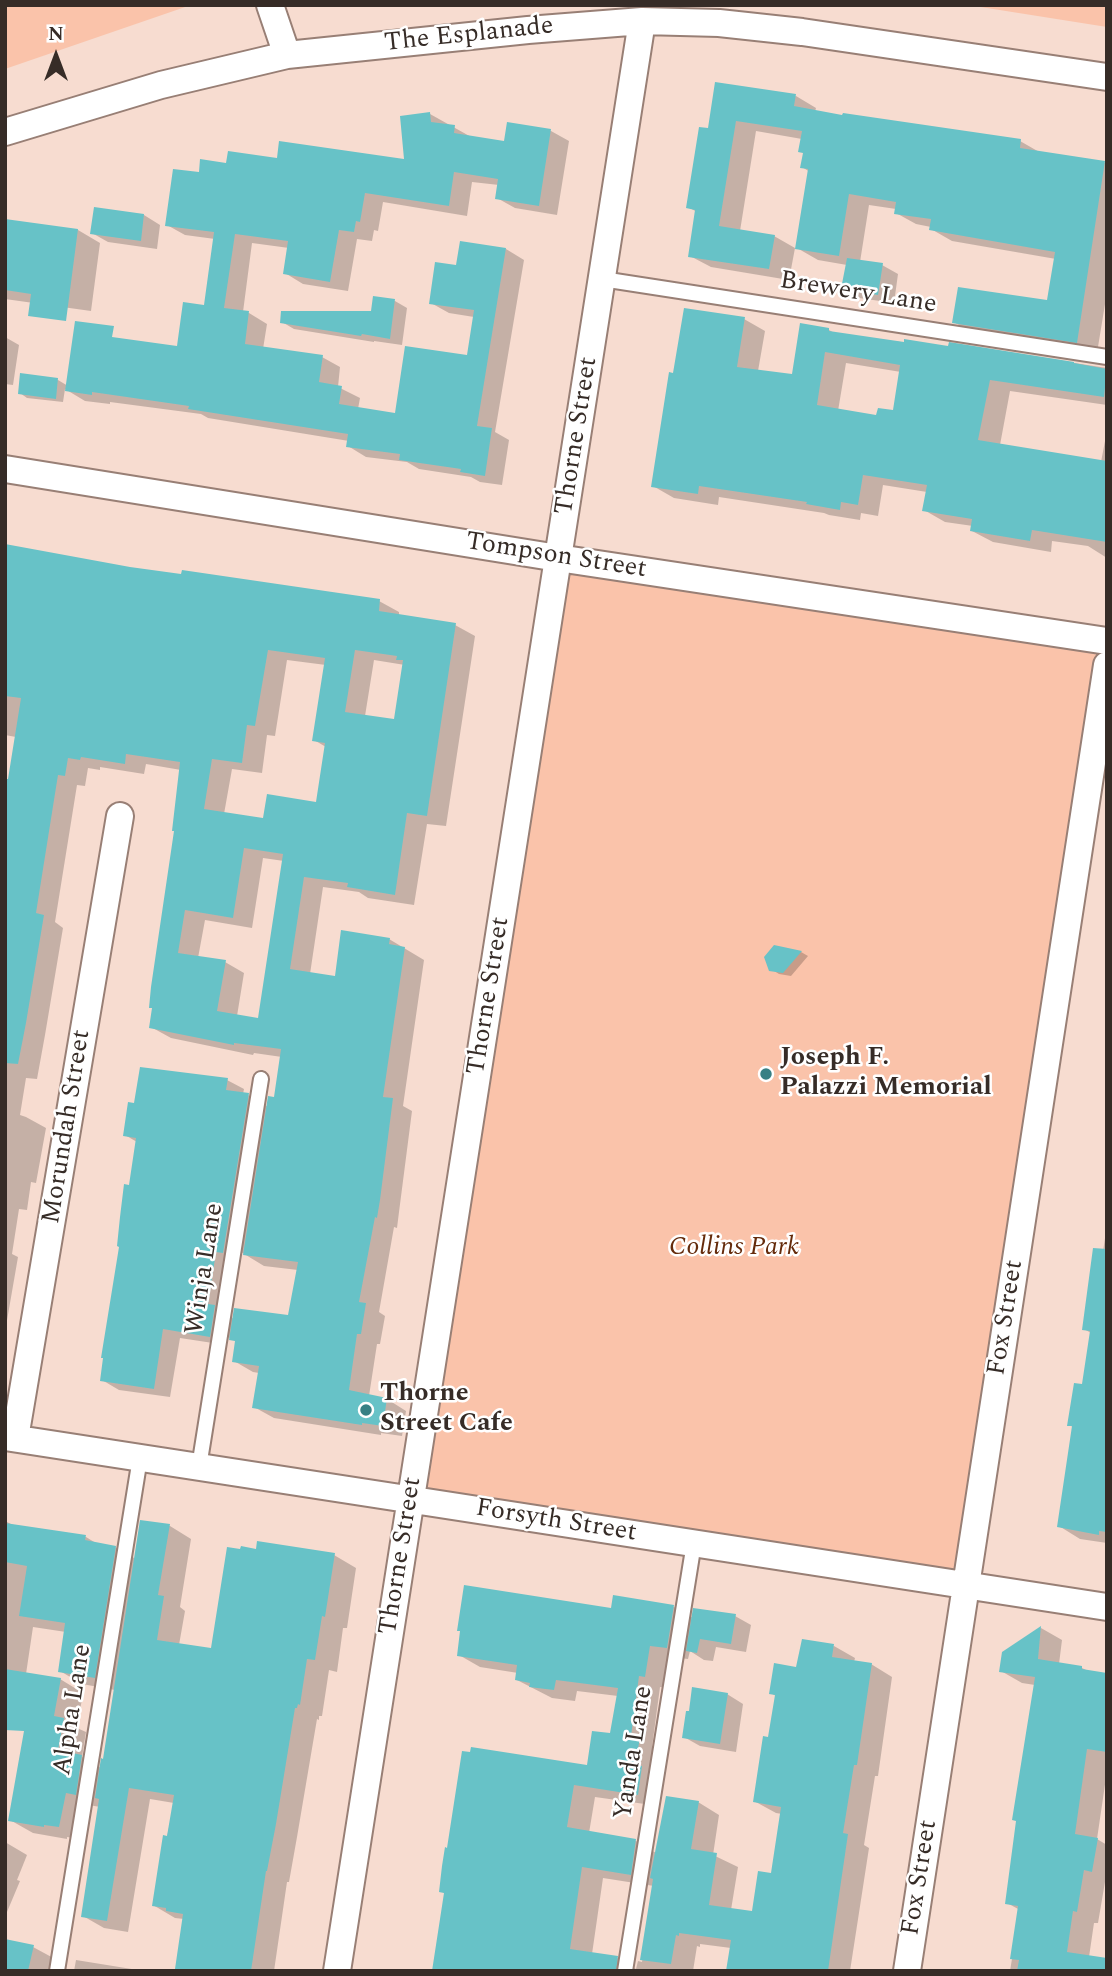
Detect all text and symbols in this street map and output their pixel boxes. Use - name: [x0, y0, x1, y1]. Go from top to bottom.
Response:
- street label: The Esplanade: [383, 12, 555, 60]
- text: N: [48, 20, 64, 49]
- north arrow: [21, 21, 91, 91]
- street label: Brewery Lane: [777, 266, 939, 322]
- street label: Thorne Street: [550, 355, 606, 517]
- street label: Tompson Street: [463, 527, 649, 587]
- street label: Thorne Street: [462, 915, 518, 1077]
- street label: Morundah Street: [37, 1028, 99, 1226]
- place label: Joseph F. Palazzi Memorial: [780, 1043, 992, 1104]
- marker: Joseph F. Palazzi Memorial: [758, 1066, 774, 1082]
- street label: Winja Lane: [180, 1201, 232, 1337]
- park label: Collins Park: [669, 1233, 799, 1265]
- street label: Fox Street: [982, 1258, 1032, 1378]
- place label: Thorne Street Cafe: [380, 1379, 513, 1440]
- marker: Thorne Street Cafe: [358, 1402, 374, 1418]
- street label: Thorne Street: [374, 1475, 430, 1637]
- street label: Forsyth Street: [473, 1494, 639, 1550]
- street label: Alpha Lane: [48, 1642, 100, 1778]
- street label: Yanda Lane: [609, 1684, 661, 1822]
- street label: Fox Street: [896, 1818, 946, 1938]

